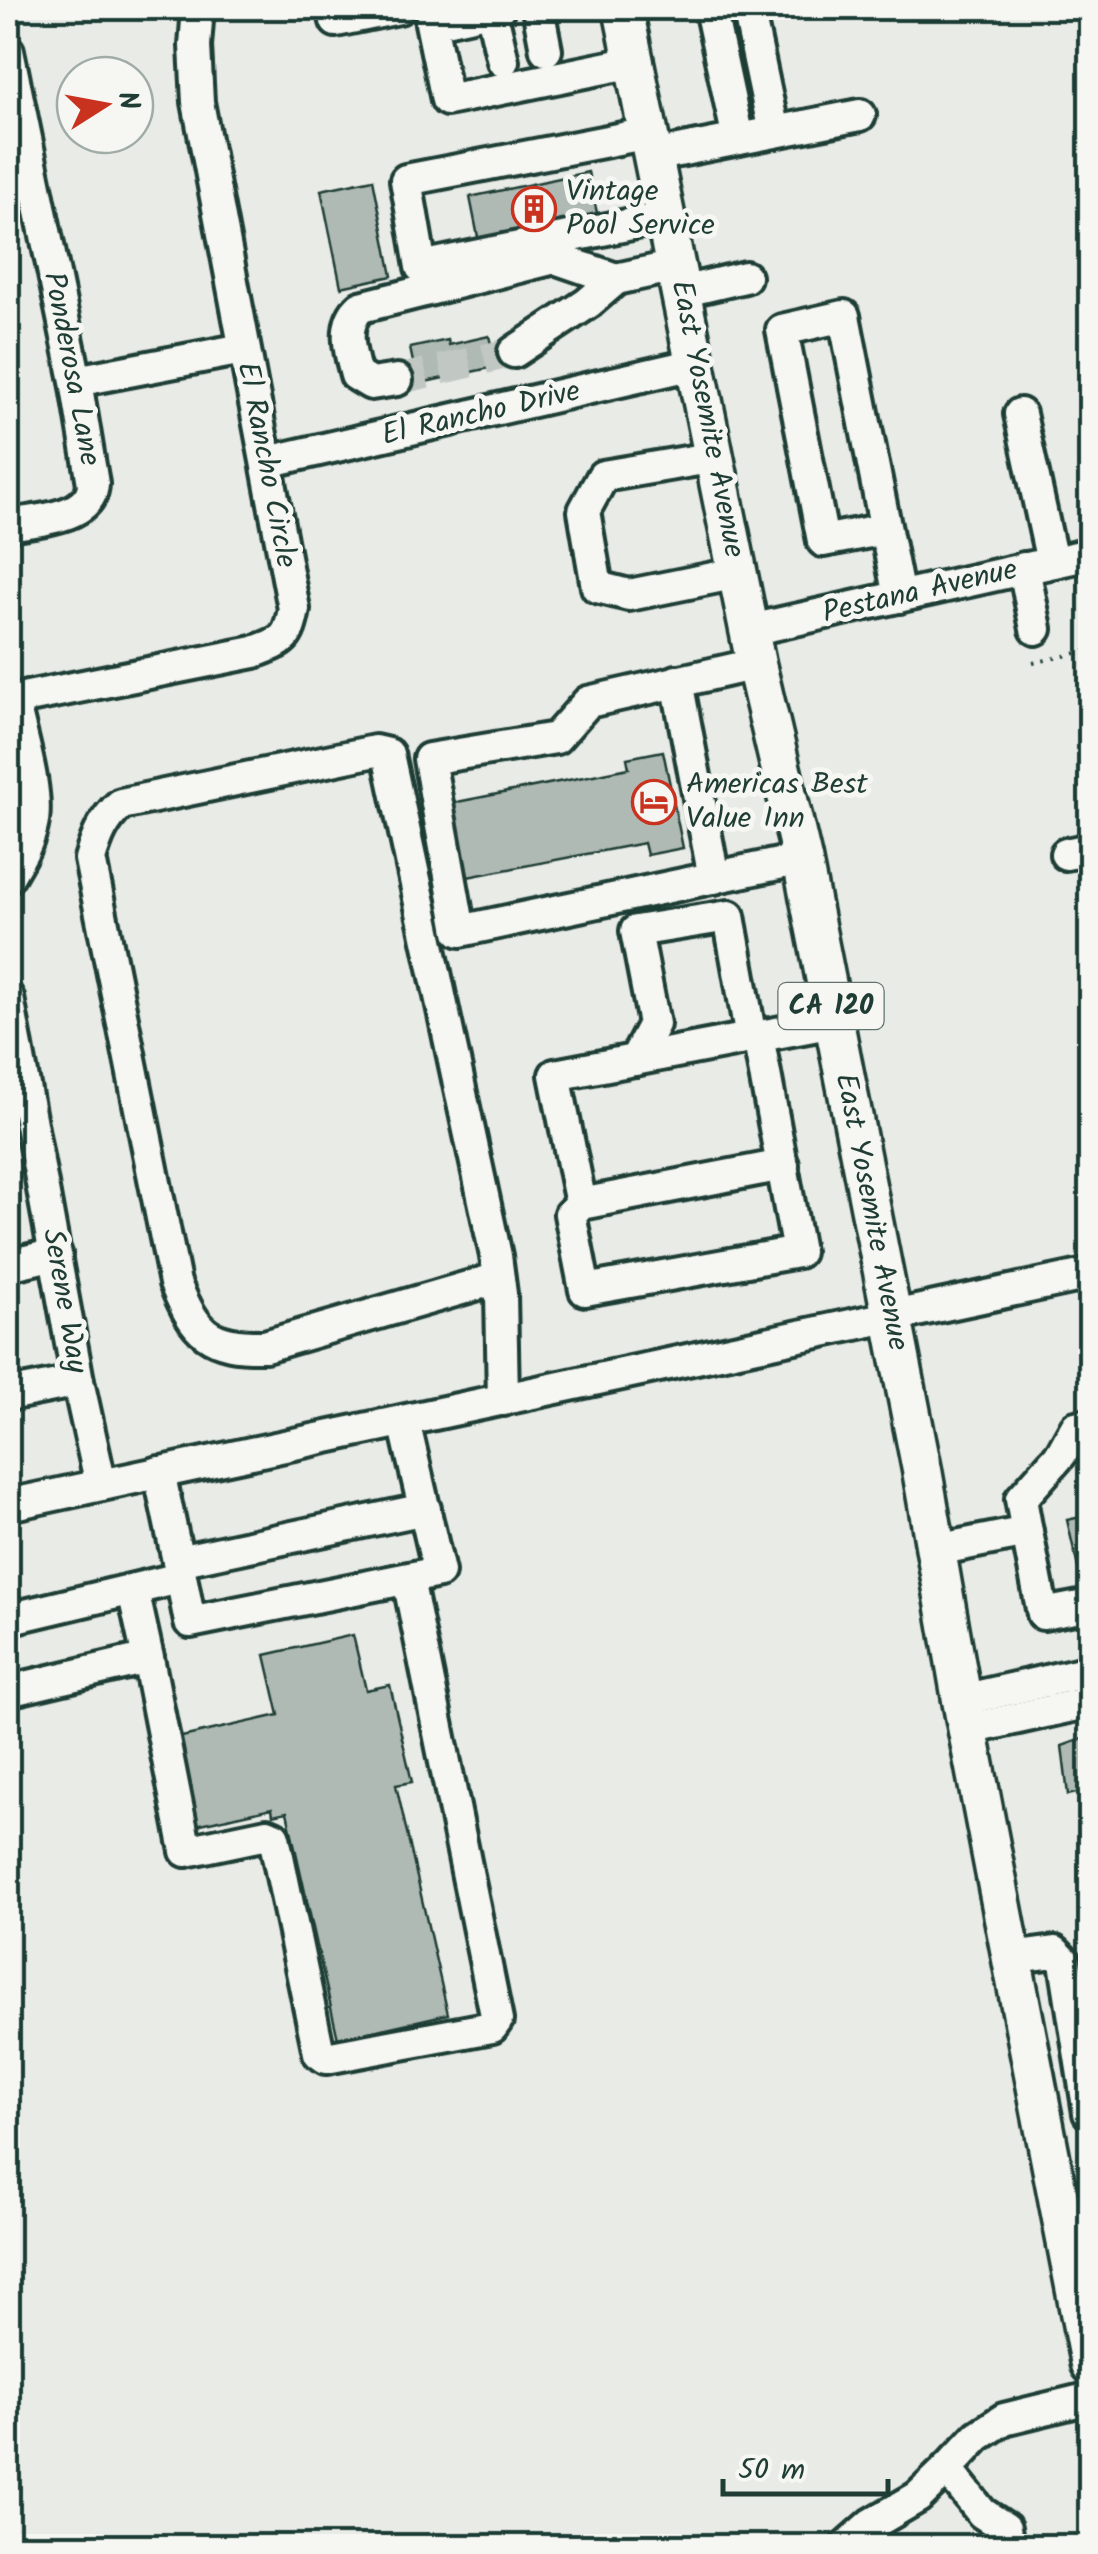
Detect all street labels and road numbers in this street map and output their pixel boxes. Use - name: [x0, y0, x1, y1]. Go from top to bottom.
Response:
- street label: Ponderosa Lane: [29, 268, 113, 470]
- street label: East Yosemite Avenue: [657, 276, 757, 562]
- street label: El Rancho Circle: [223, 358, 309, 572]
- street label: El Rancho Drive: [377, 368, 585, 460]
- street label: Pestana Avenue: [818, 546, 1022, 638]
- road number: CA 120: [778, 983, 884, 1029]
- street label: East Yosemite Avenue: [821, 1069, 921, 1355]
- street label: Serene Way: [28, 1225, 100, 1378]

